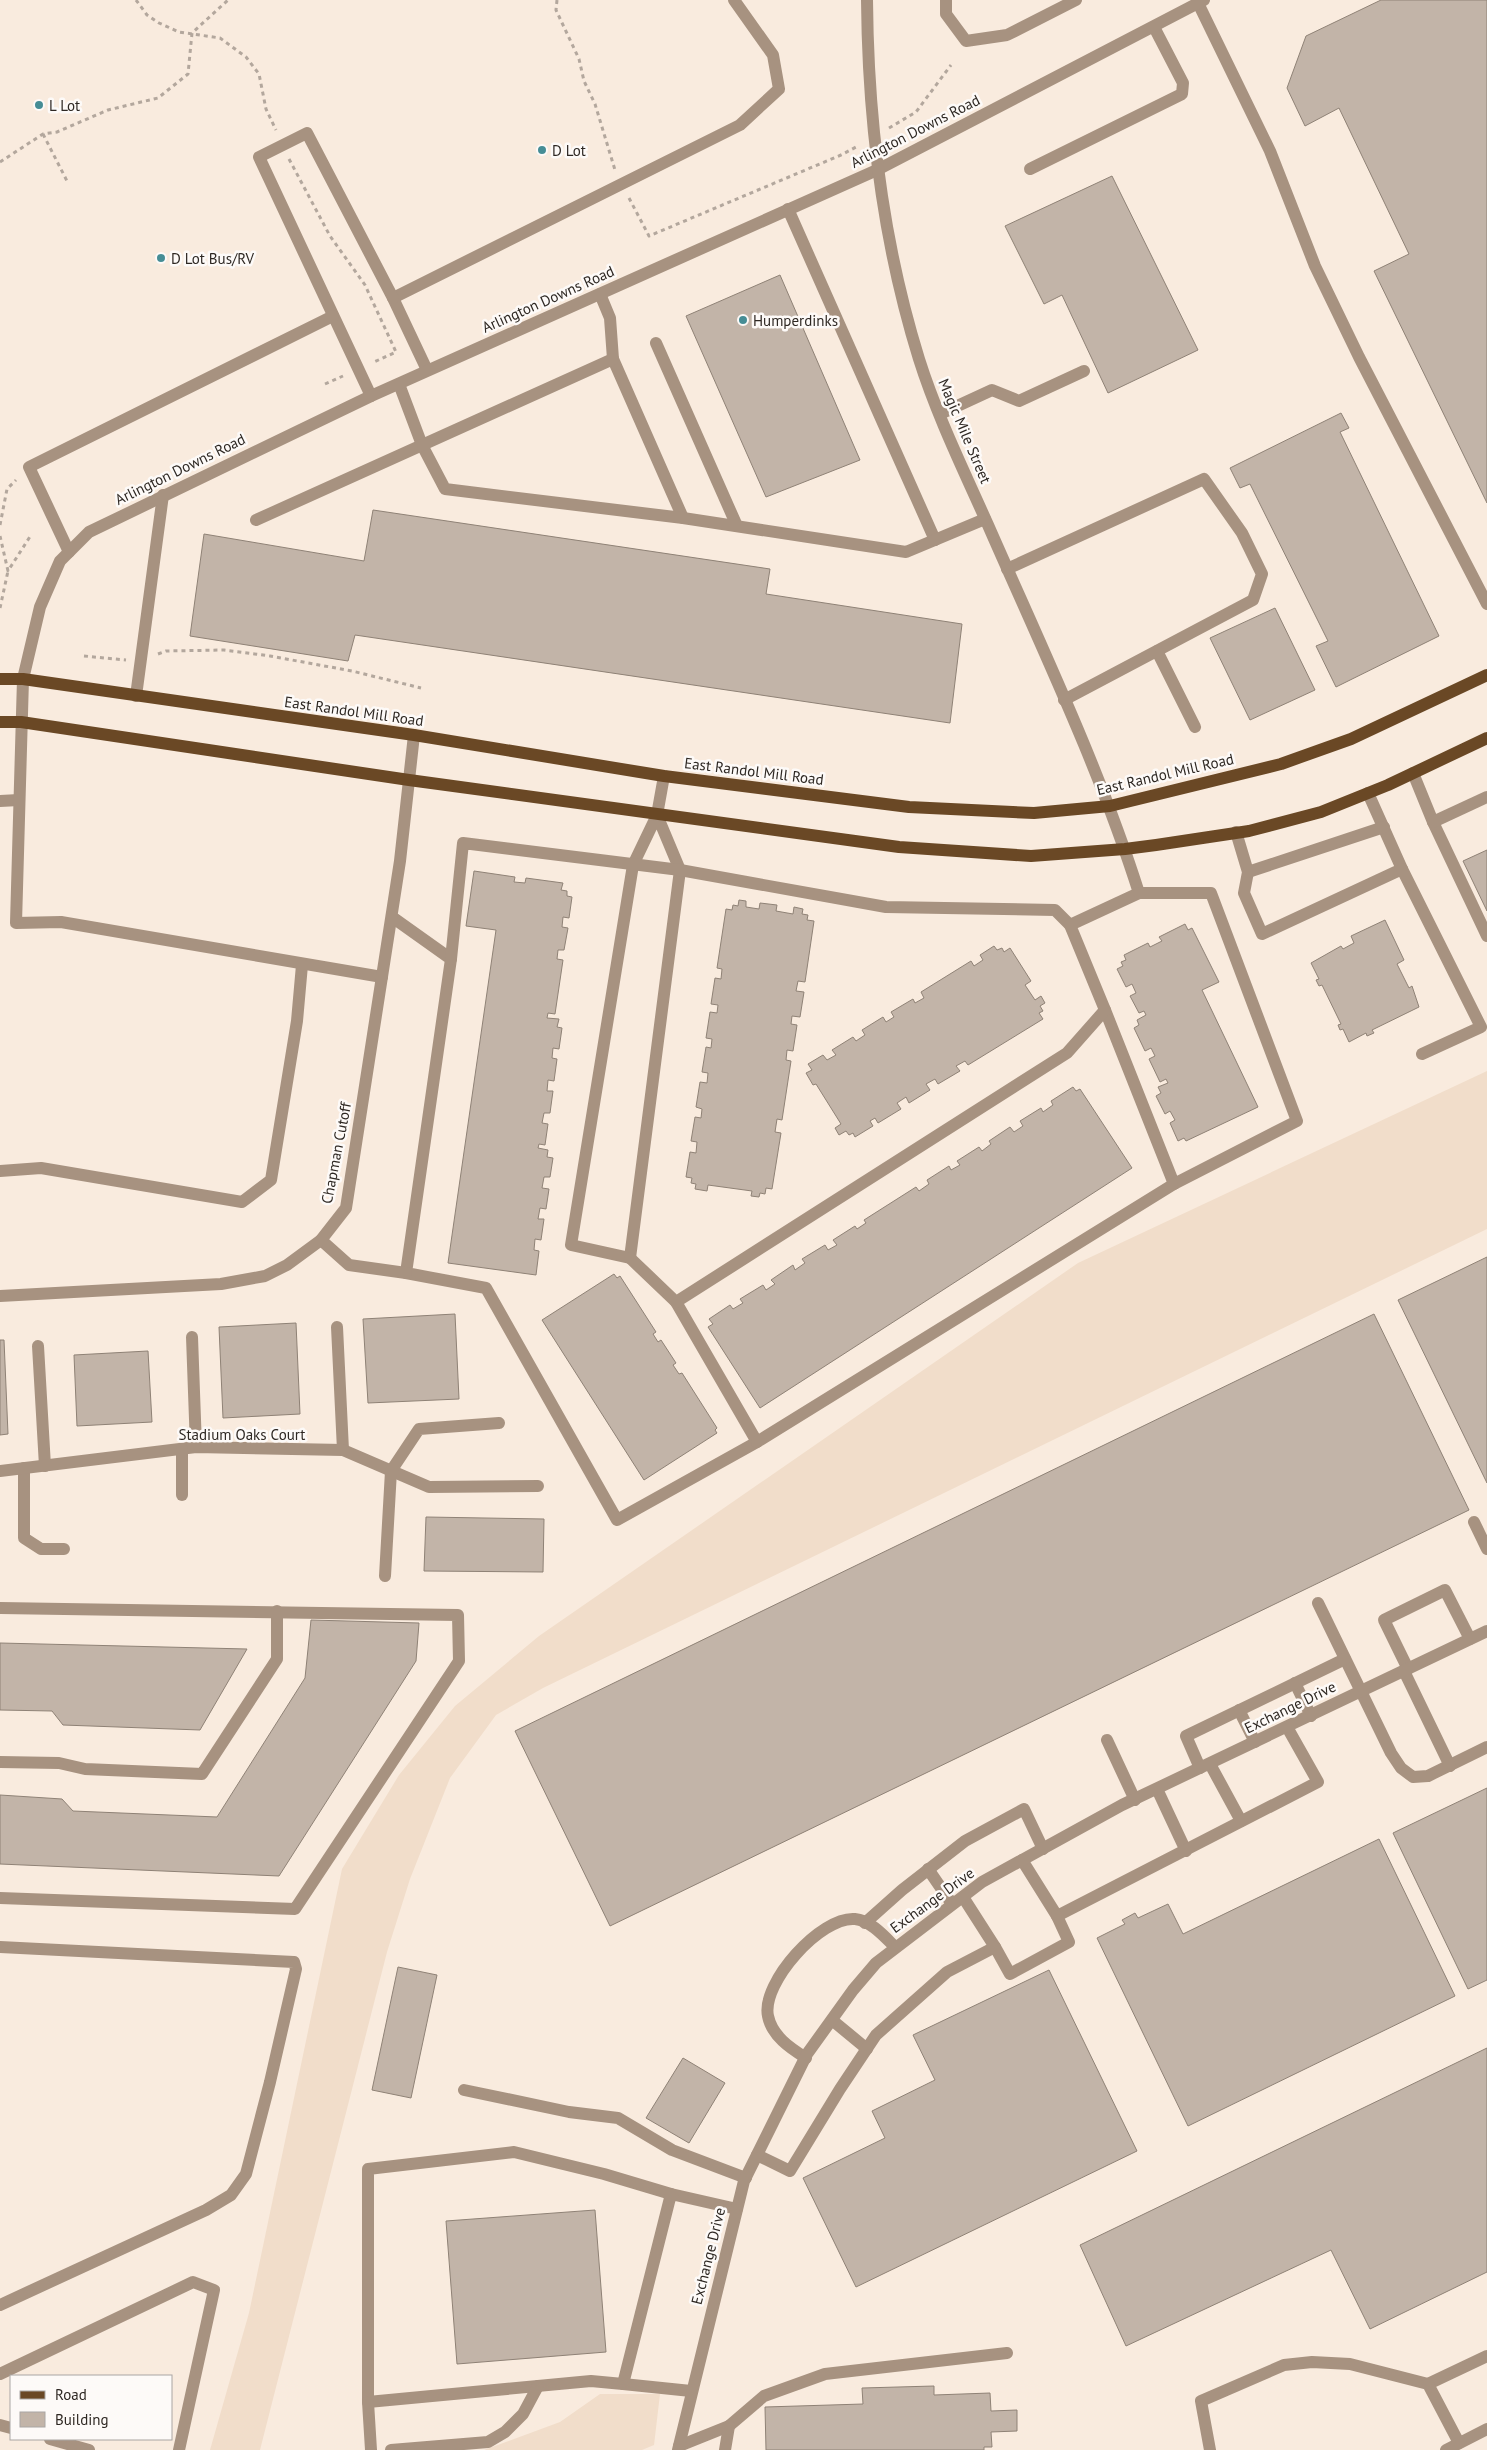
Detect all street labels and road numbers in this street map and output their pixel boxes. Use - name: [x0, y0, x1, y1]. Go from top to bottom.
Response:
- street label: Arlington Downs Road: [847, 90, 983, 172]
- street label: Arlington Downs Road: [479, 261, 617, 337]
- street label: Magic Mile Street: [934, 376, 996, 486]
- street label: Arlington Downs Road: [112, 429, 248, 509]
- street label: East Randol Mill Road: [283, 692, 425, 730]
- street label: East Randol Mill Road: [1095, 749, 1235, 799]
- street label: East Randol Mill Road: [683, 753, 825, 789]
- street label: Chapman Cutoff: [317, 1099, 355, 1205]
- street label: Stadium Oaks Court: [179, 1425, 305, 1444]
- street label: Exchange Drive: [1241, 1677, 1339, 1737]
- street label: Exchange Drive: [886, 1863, 978, 1937]
- street label: Exchange Drive: [687, 2206, 729, 2306]

